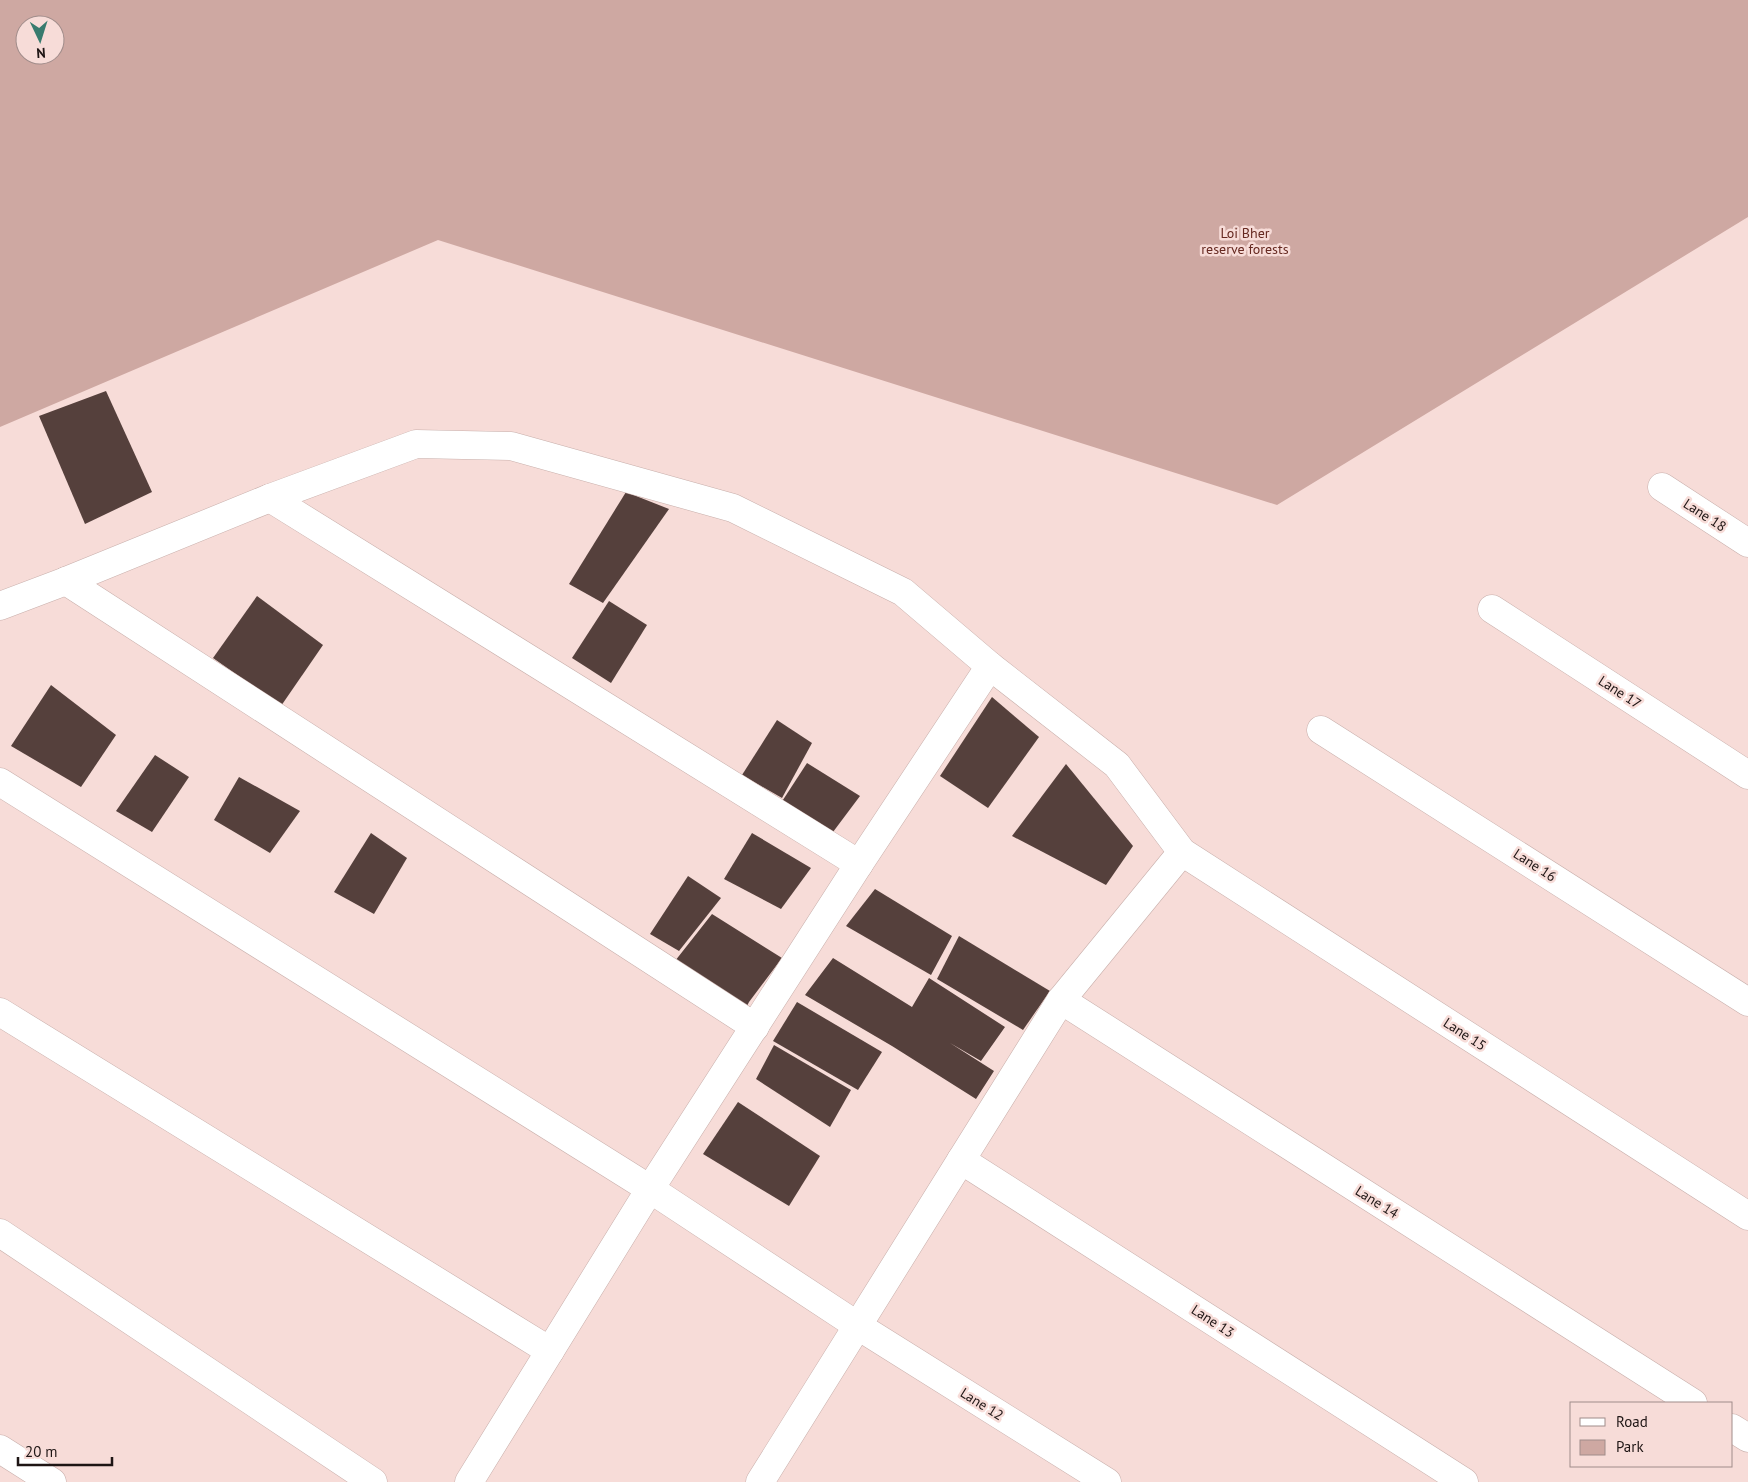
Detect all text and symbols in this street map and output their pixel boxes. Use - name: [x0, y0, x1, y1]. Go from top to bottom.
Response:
- north arrow: [15, 15, 65, 65]
- text: N: [36, 44, 46, 62]
- park label: Loi Bher reserve forests: [1201, 224, 1289, 258]
- street label: Lane 18: [1680, 494, 1730, 536]
- street label: Lane 17: [1595, 671, 1645, 713]
- street label: Lane 16: [1510, 844, 1560, 886]
- street label: Lane 15: [1440, 1013, 1490, 1055]
- street label: Lane 14: [1352, 1182, 1402, 1222]
- street label: Lane 13: [1188, 1300, 1238, 1342]
- street label: Lane 12: [957, 1384, 1007, 1424]
- legend: [1570, 1402, 1733, 1467]
- text: Road: [1616, 1412, 1648, 1431]
- scale bar: [18, 1434, 111, 1466]
- text: Park: [1616, 1437, 1644, 1456]
- text: 20 m: [25, 1442, 58, 1461]

